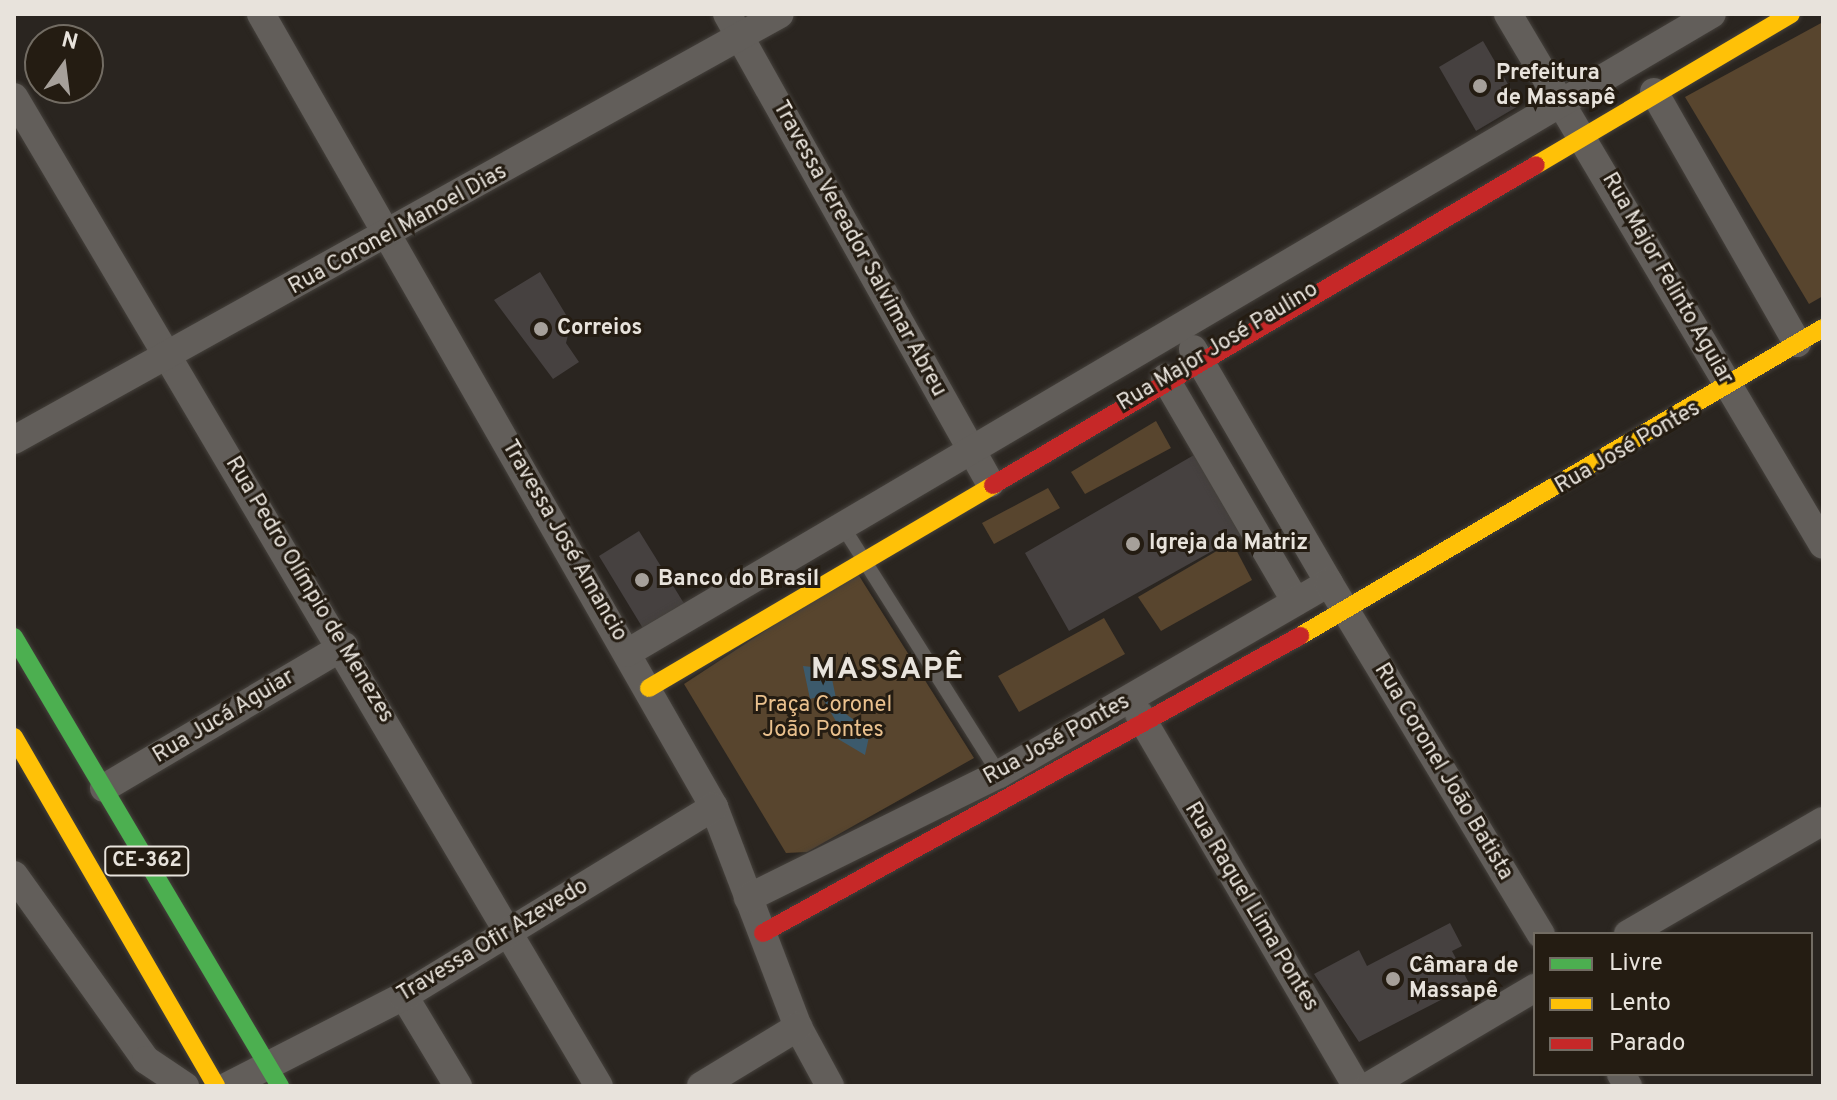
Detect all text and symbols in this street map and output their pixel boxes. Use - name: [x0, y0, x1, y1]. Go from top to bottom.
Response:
- north arrow: [24, 24, 104, 104]
- text: N: [59, 27, 80, 57]
- place label: Prefeitura de Massapê: [1496, 60, 1616, 112]
- marker: Prefeitura de Massapê: [1471, 77, 1489, 95]
- street label: Travessa Vereador Salvimar Abreu: [766, 96, 952, 402]
- street label: Rua Coronel Manoel Dias: [284, 159, 512, 301]
- street label: Rua Major Felinto Aguiar: [1595, 168, 1739, 390]
- street label: Rua Major José Paulino: [1113, 277, 1323, 417]
- place label: Correios: [557, 316, 642, 342]
- marker: Correios: [532, 320, 550, 338]
- street label: Rua José Pontes: [1551, 396, 1705, 500]
- street label: Travessa José Amancio: [495, 435, 633, 647]
- street label: Rua Pedro Olímpio de Menezes: [219, 452, 399, 728]
- place label: Igreja da Matriz: [1149, 531, 1308, 557]
- marker: Igreja da Matriz: [1124, 535, 1142, 553]
- place label: Banco do Brasil: [658, 567, 819, 593]
- marker: Banco do Brasil: [633, 571, 651, 589]
- district label: MASSAPÊ: [811, 653, 965, 689]
- street label: Rua Coronel João Batista: [1368, 659, 1518, 885]
- street label: Rua Jucá Aguiar: [148, 664, 300, 770]
- street label: Rua José Pontes: [979, 689, 1135, 791]
- park label: Praça Coronel João Pontes: [754, 692, 892, 744]
- street label: Rua Raquel Lima Pontes: [1178, 798, 1324, 1016]
- road number: CE-362: [103, 845, 191, 877]
- street label: Travessa Ofir Azevedo: [393, 873, 593, 1009]
- legend: [1533, 932, 1813, 1076]
- text: Livre: [1609, 949, 1663, 979]
- place label: Câmara de Massapê: [1409, 953, 1519, 1004]
- marker: Câmara de Massapê: [1384, 970, 1402, 988]
- text: Lento: [1609, 989, 1671, 1019]
- text: Parado: [1609, 1029, 1685, 1059]

